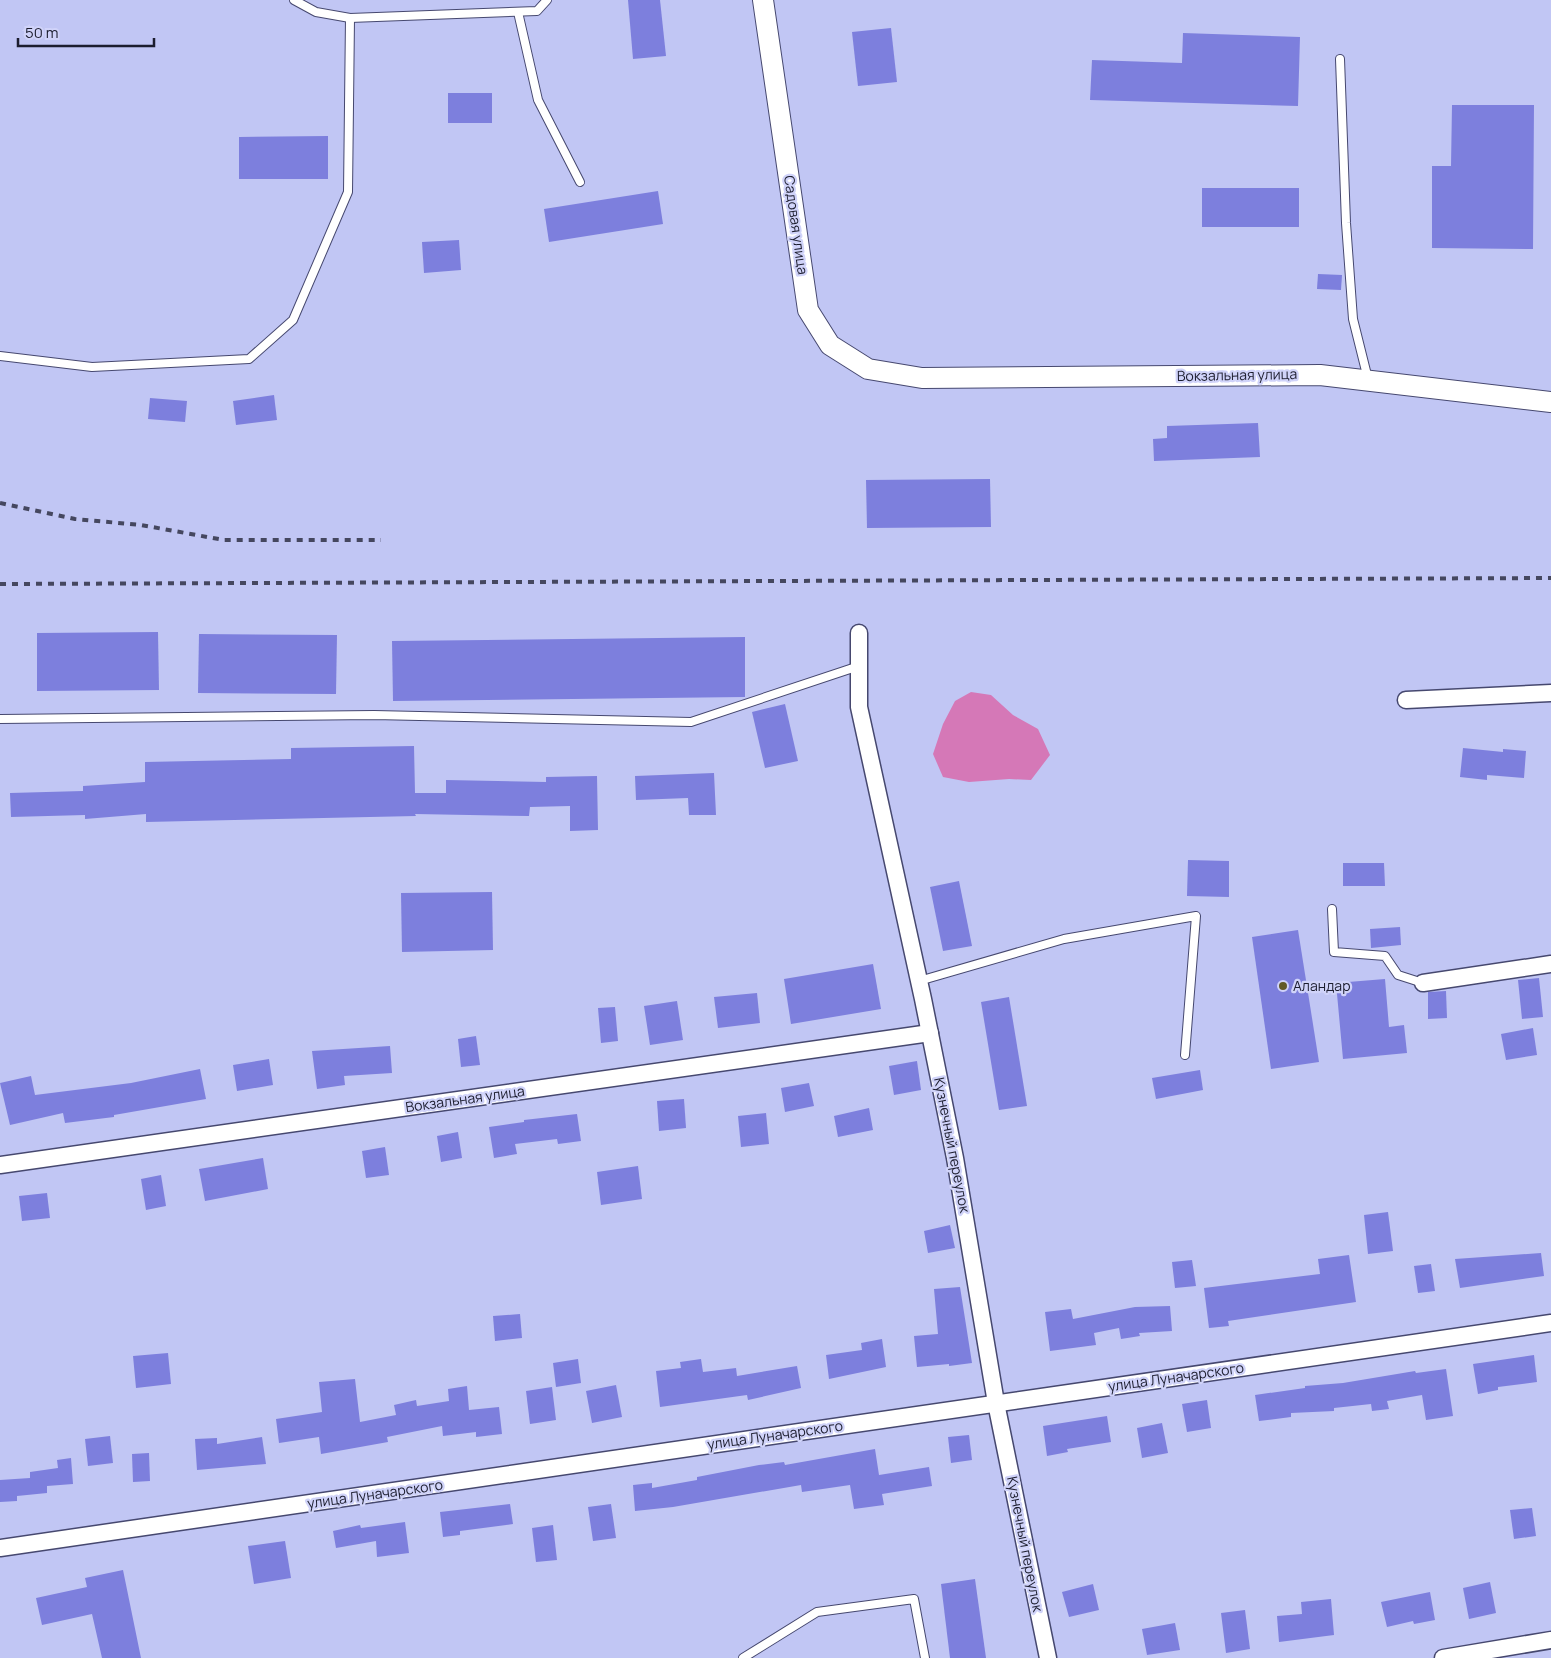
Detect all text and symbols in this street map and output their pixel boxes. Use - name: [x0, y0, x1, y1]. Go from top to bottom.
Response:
- scale bar: [18, 15, 154, 47]
- text: 50 m: [25, 22, 59, 43]
- street label: Садовая улица: [780, 174, 813, 276]
- street label: Вокзальная улица: [1177, 364, 1297, 385]
- place label: Аландар: [1293, 976, 1350, 995]
- marker: Аландар: [1277, 980, 1289, 992]
- street label: Кузнечный переулок: [930, 1076, 975, 1215]
- street label: Вокзальная улица: [404, 1081, 526, 1116]
- street label: улица Луначарского: [1107, 1358, 1245, 1395]
- street label: улица Луначарского: [706, 1416, 844, 1453]
- street label: улица Луначарского: [306, 1475, 444, 1512]
- street label: Кузнечный переулок: [1003, 1475, 1048, 1614]

